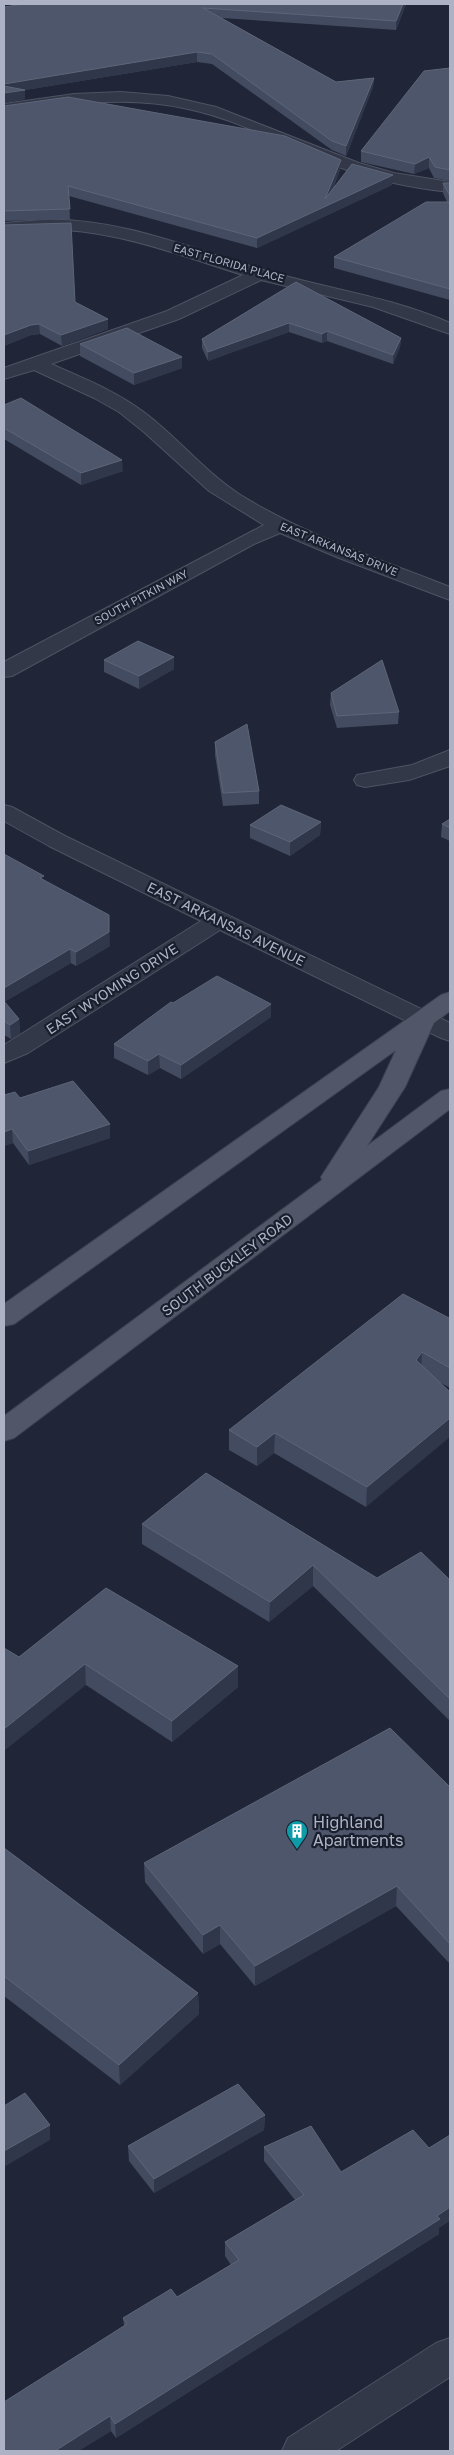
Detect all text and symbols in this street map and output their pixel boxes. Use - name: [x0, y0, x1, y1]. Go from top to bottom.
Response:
- street label: EAST FLORIDA PLACE: [172, 240, 286, 285]
- street label: EAST ARKANSAS DRIVE: [279, 519, 400, 578]
- street label: SOUTH PITKIN WAY: [92, 566, 190, 627]
- street label: EAST ARKANSAS AVENUE: [144, 878, 308, 969]
- street label: EAST WYOMING DRIVE: [43, 940, 181, 1038]
- street label: SOUTH BUCKLEY ROAD: [158, 1210, 295, 1319]
- place label: Highland Apartments: [313, 1812, 404, 1850]
- building icon: Highland Apartments: [285, 1819, 309, 1850]

